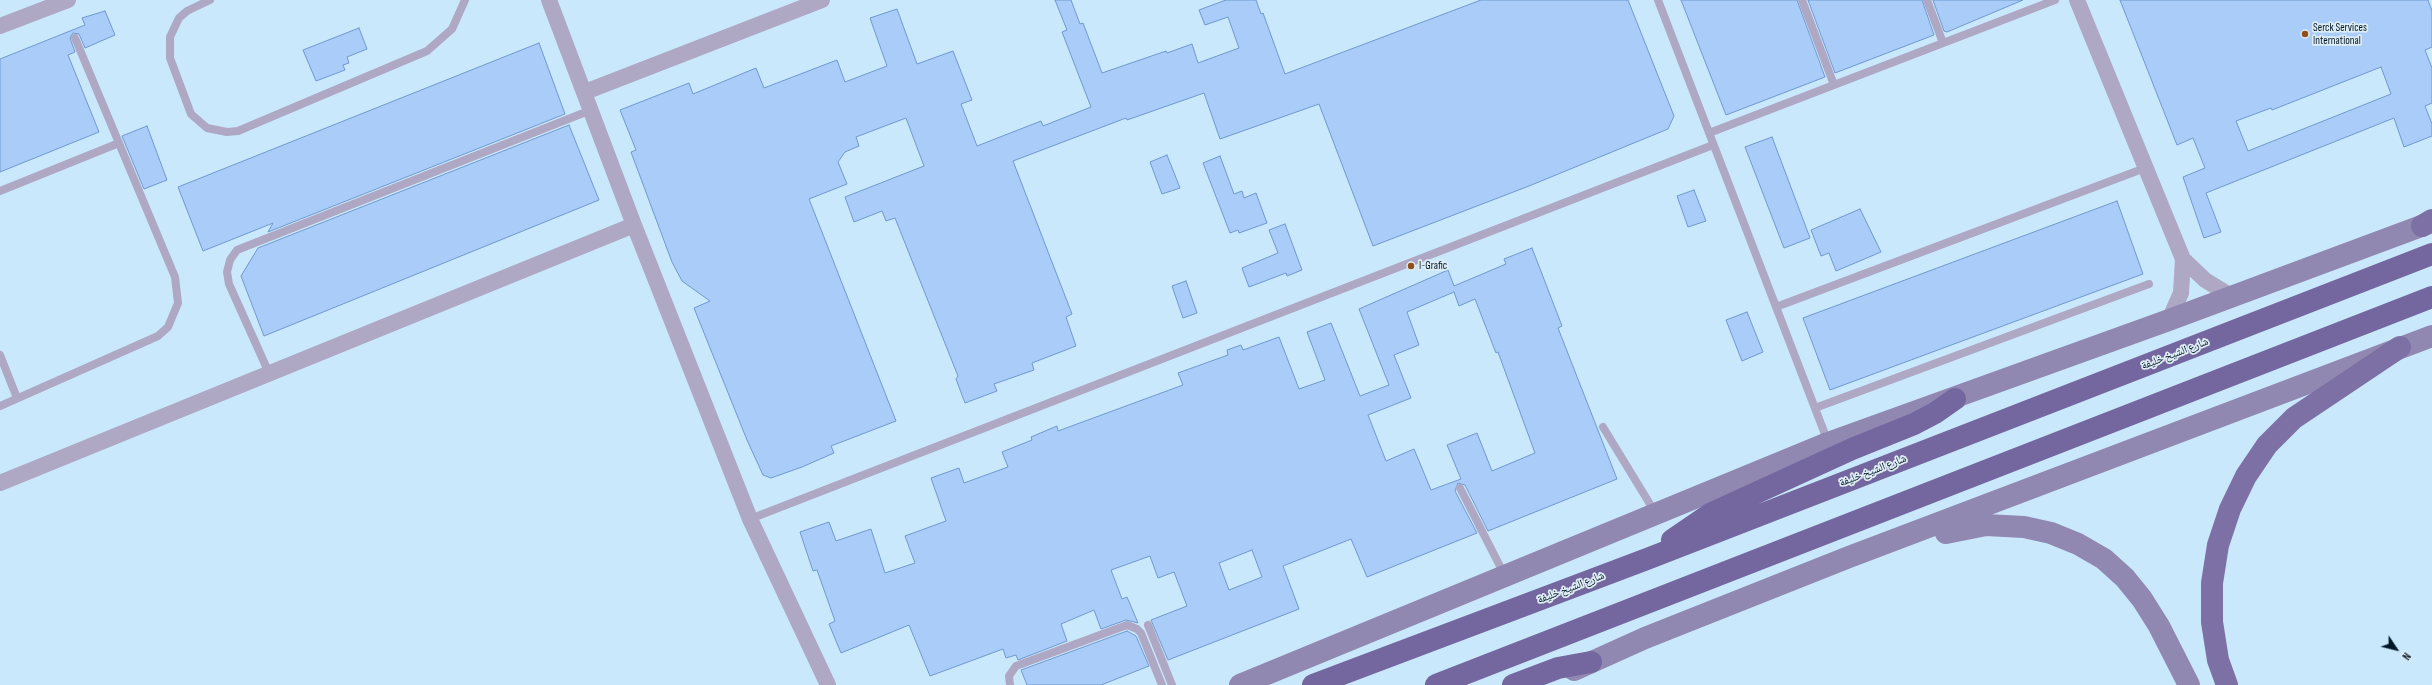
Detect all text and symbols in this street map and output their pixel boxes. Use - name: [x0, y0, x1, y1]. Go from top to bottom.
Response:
- place label: Serck Services International: [2313, 21, 2367, 47]
- marker: Serck Services International: [2300, 29, 2310, 39]
- place label: I-Grafic: [1419, 259, 1447, 273]
- marker: I-Grafic: [1406, 261, 1416, 271]
- street label: شارع الشيخ خليفة: [2140, 335, 2210, 373]
- street label: شارع الشيخ خليفة: [1838, 452, 1908, 490]
- street label: شارع الشيخ خليفة: [1536, 569, 1606, 607]
- north arrow: [2376, 629, 2416, 669]
- text: N: [2399, 650, 2413, 662]

